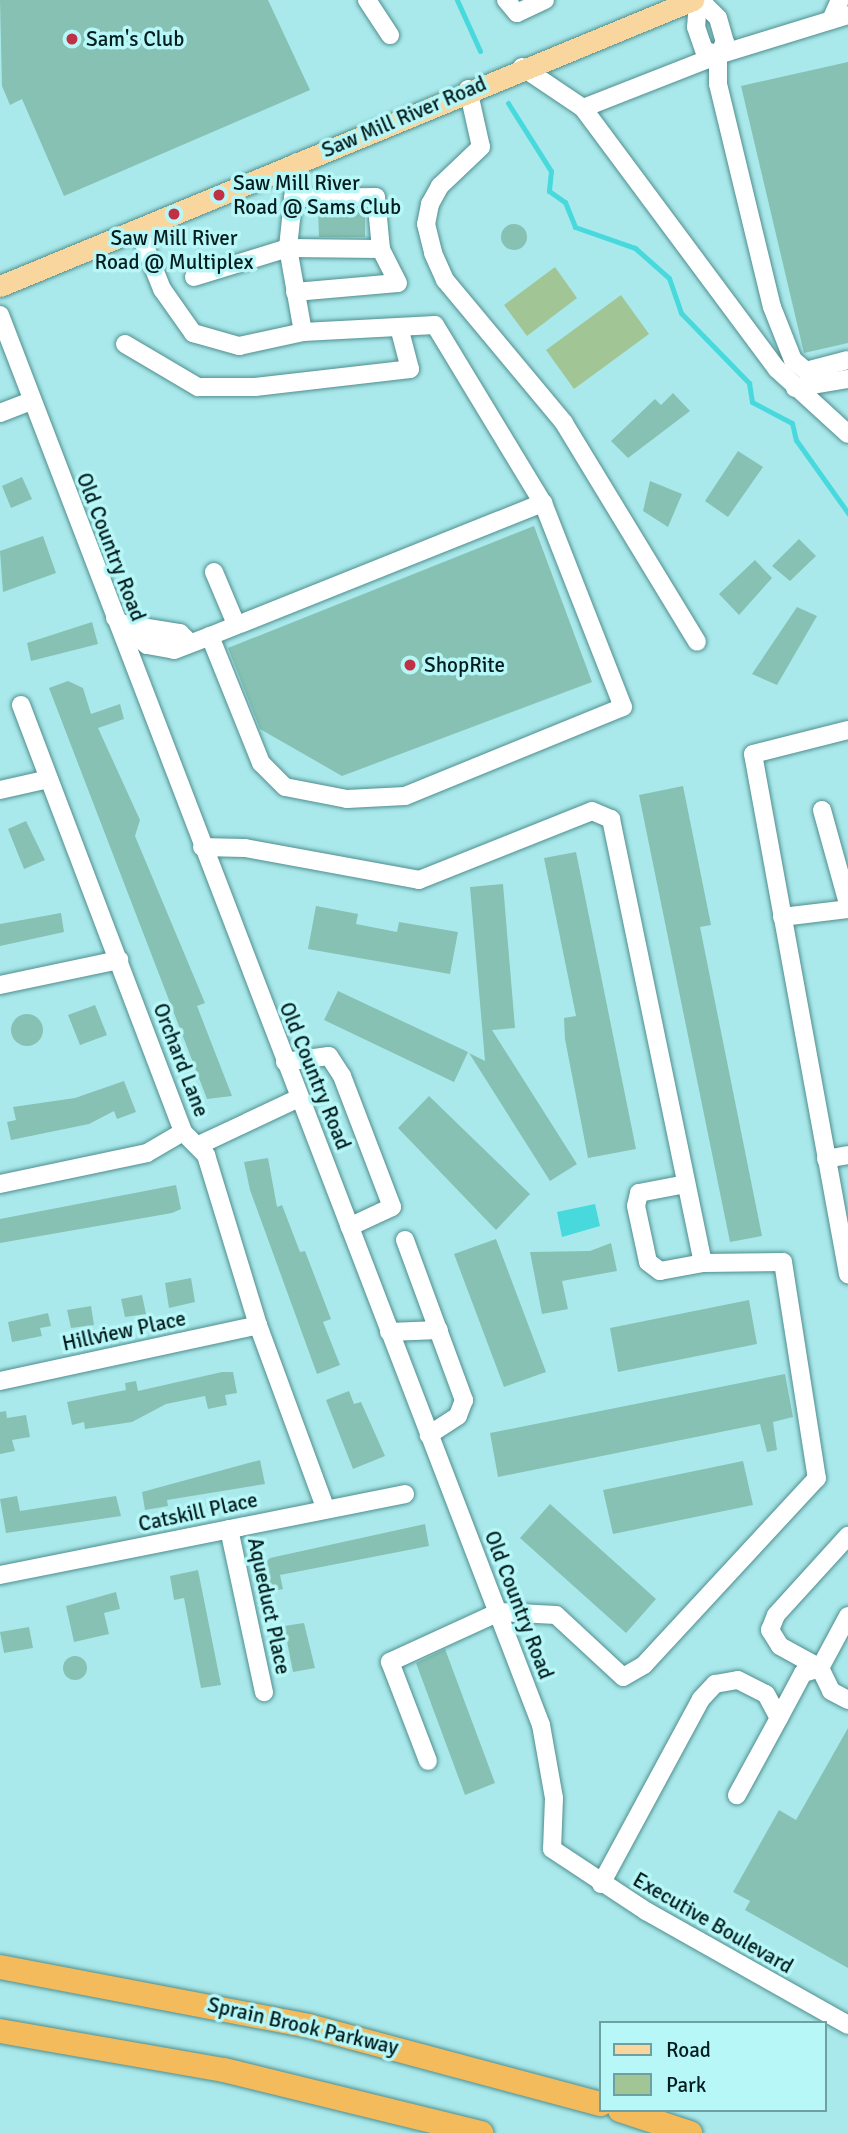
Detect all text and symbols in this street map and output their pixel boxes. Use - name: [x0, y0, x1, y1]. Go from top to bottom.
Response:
- place label: Sam's Club: [86, 26, 184, 52]
- marker: Sam's Club: [64, 31, 80, 47]
- street label: Saw Mill River Road: [318, 71, 490, 163]
- place label: Saw Mill River Road @ Sams Club: [233, 170, 401, 220]
- marker: Saw Mill River Road @ Sams Club: [211, 187, 227, 203]
- marker: Saw Mill River Road @ Multiplex: [166, 206, 182, 222]
- place label: Saw Mill River Road @ Multiplex: [95, 225, 253, 275]
- street label: Old Country Road: [71, 469, 151, 625]
- place label: ShopRite: [424, 652, 505, 678]
- marker: ShopRite: [402, 657, 418, 673]
- street label: Old Country Road: [274, 999, 356, 1153]
- street label: Orchard Lane: [148, 1000, 214, 1120]
- street label: Hillview Place: [60, 1306, 188, 1356]
- street label: Catskill Place: [136, 1487, 260, 1537]
- street label: Old Country Road: [479, 1527, 559, 1683]
- street label: Aqueduct Place: [242, 1535, 296, 1677]
- street label: Executive Boulevard: [628, 1867, 798, 1979]
- street label: Sprain Brook Parkway: [205, 1992, 401, 2060]
- legend: [600, 2021, 827, 2112]
- text: Road: [666, 2037, 711, 2063]
- text: Park: [666, 2072, 706, 2098]

